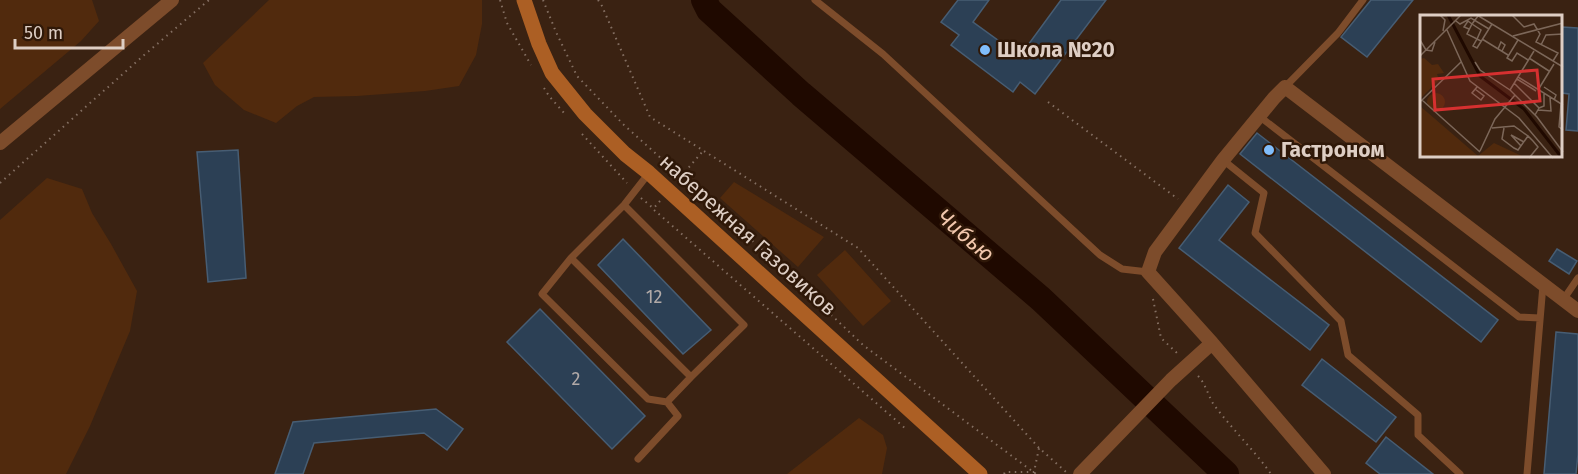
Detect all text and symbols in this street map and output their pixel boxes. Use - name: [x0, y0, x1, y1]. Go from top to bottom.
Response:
- scale bar: [15, 12, 123, 50]
- inset map: [1420, 15, 1563, 158]
- text: 50 m: [24, 22, 63, 44]
- place label: Школа №20: [997, 37, 1115, 63]
- marker: Школа №20: [978, 43, 992, 57]
- place label: Гастроном: [1281, 137, 1385, 163]
- marker: Гастроном: [1262, 143, 1276, 157]
- street label: набережная Газовиков: [654, 149, 842, 321]
- water label: Чибью: [931, 203, 1000, 268]
- house number: 12: [646, 286, 662, 308]
- house number: 2: [572, 368, 581, 390]

